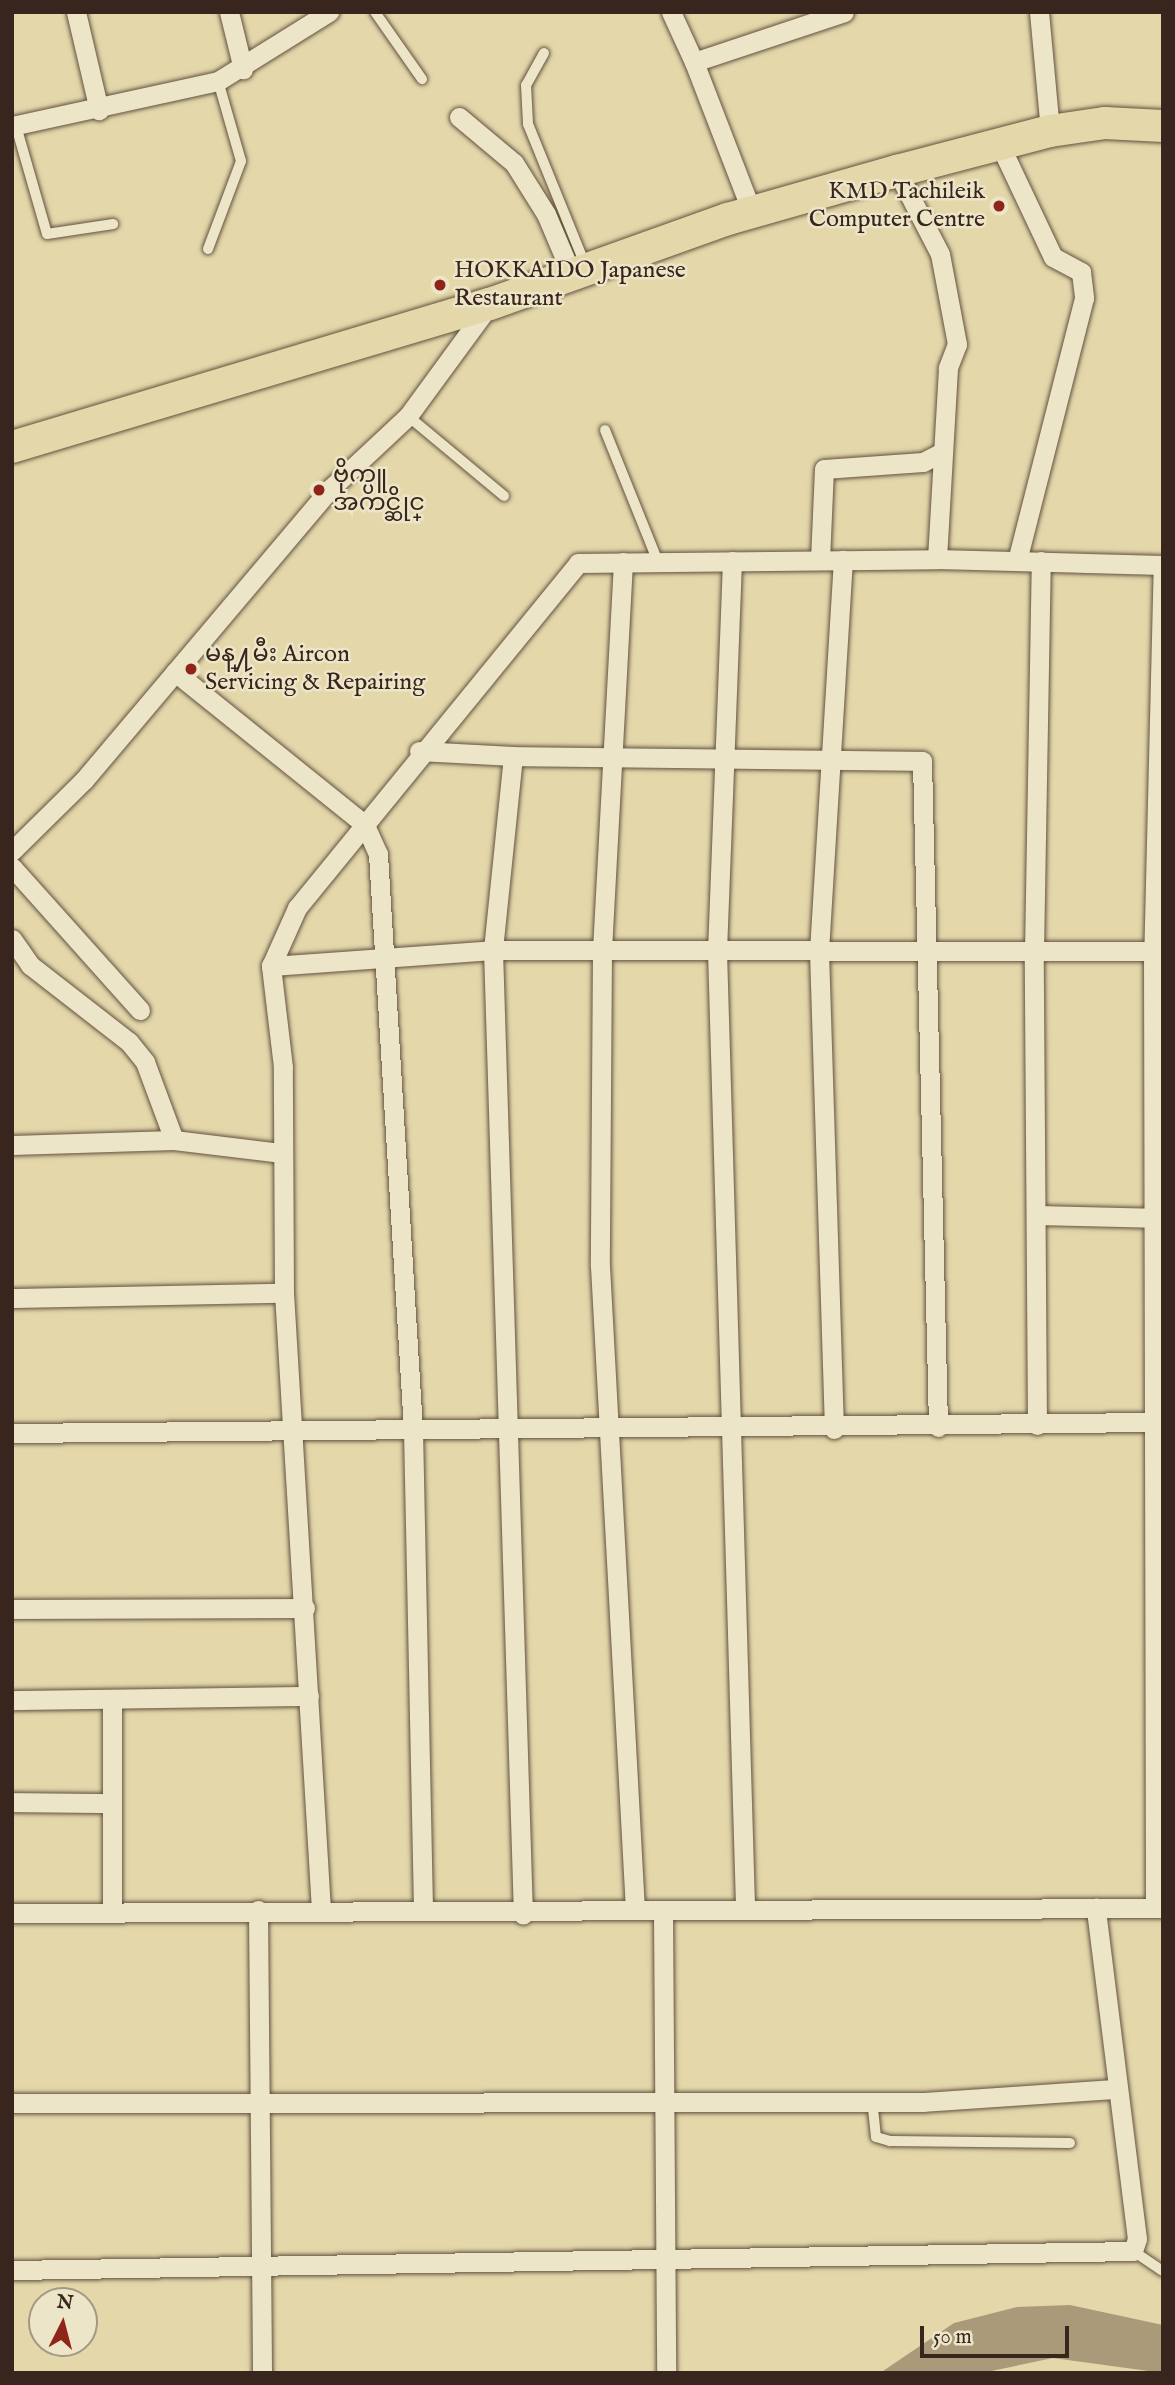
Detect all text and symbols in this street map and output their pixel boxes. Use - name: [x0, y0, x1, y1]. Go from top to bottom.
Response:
- place label: KMD Tachileik Computer Centre: [809, 178, 985, 234]
- marker: KMD Tachileik Computer Centre: [991, 198, 1007, 214]
- place label: HOKKAIDO Japanese Restaurant: [454, 257, 686, 313]
- marker: HOKKAIDO Japanese Restaurant: [432, 277, 448, 293]
- place label: ဗိုက္ပူ အကင္ဆိုင္: [333, 462, 425, 518]
- marker: ဗိုက္ပူ အကင္ဆိုင္: [311, 482, 327, 498]
- place label: မန္႔မီး Aircon Servicing & Repairing: [205, 641, 425, 697]
- marker: မန္႔မီး Aircon Servicing & Repairing: [183, 661, 199, 677]
- north arrow: [28, 2287, 98, 2357]
- text: N: [56, 2290, 74, 2316]
- scale bar: [923, 2312, 1072, 2356]
- text: 50 m: [933, 2324, 972, 2351]

